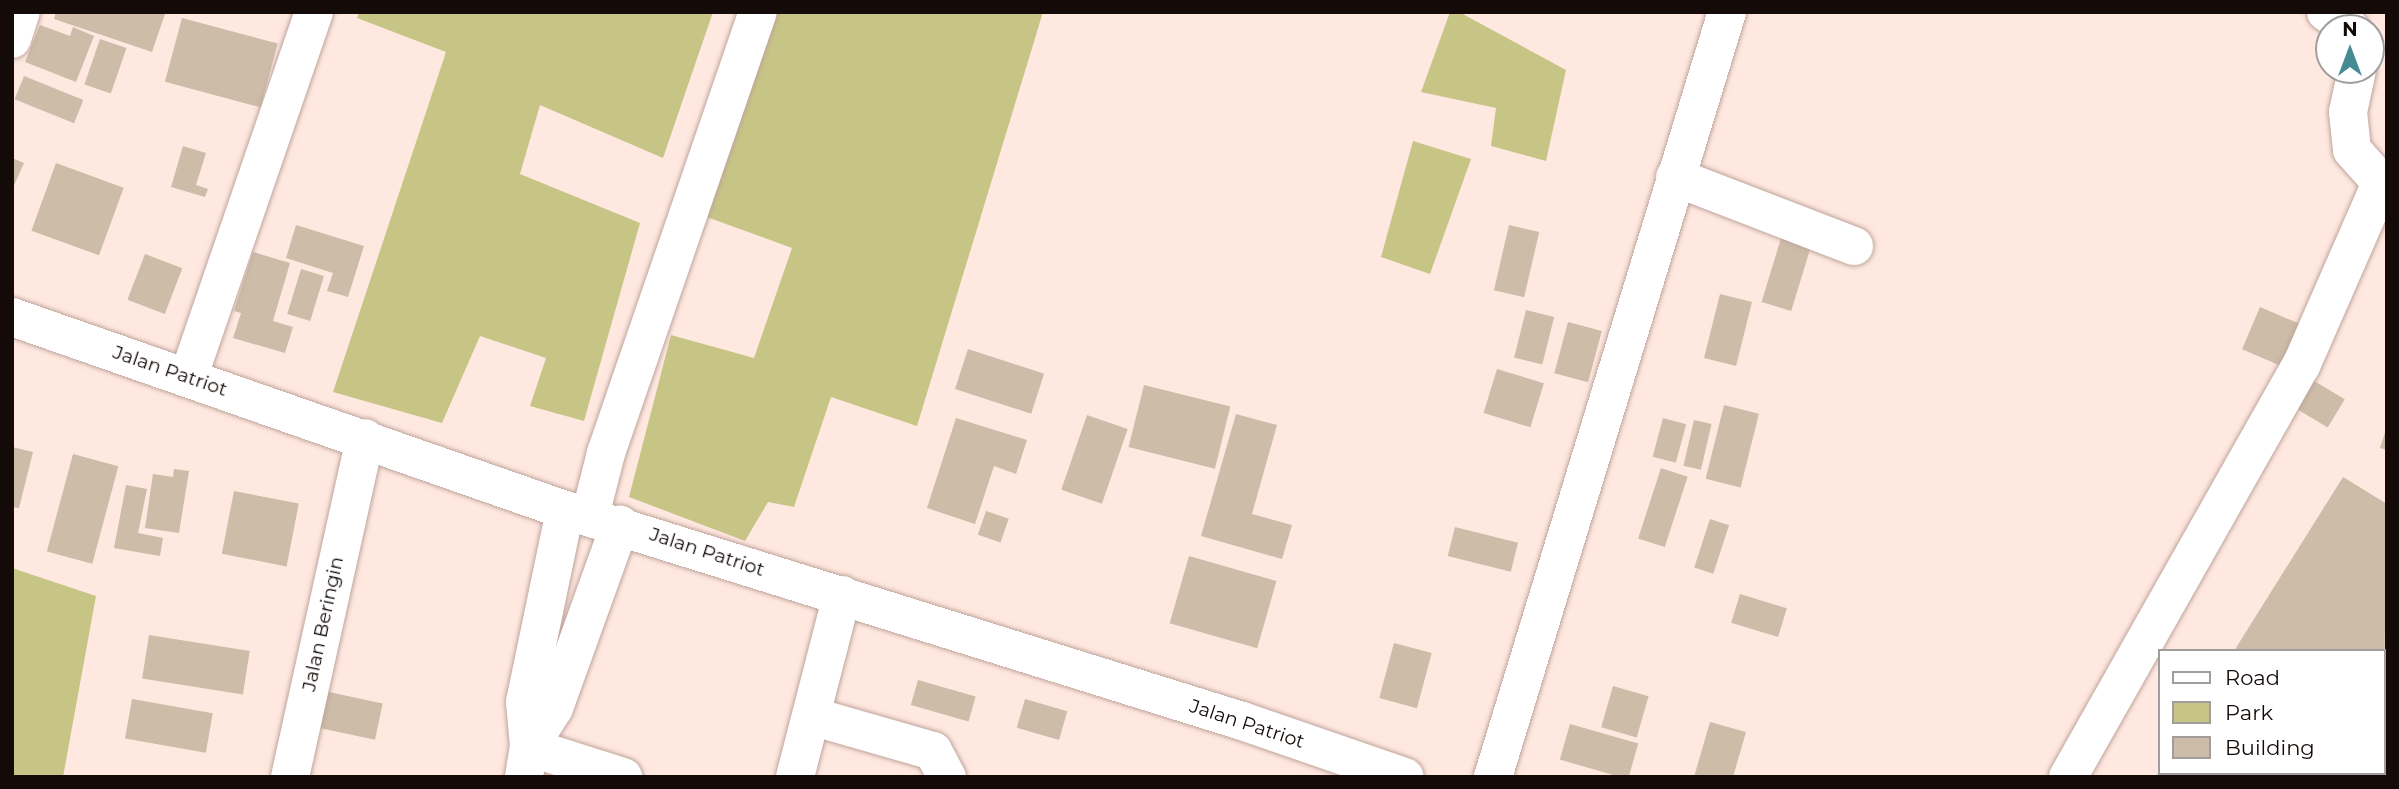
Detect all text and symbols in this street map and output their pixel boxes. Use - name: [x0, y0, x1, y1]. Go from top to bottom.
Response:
- north arrow: [2315, 14, 2385, 84]
- text: N: [2342, 18, 2358, 41]
- street label: Jalan Patriot: [110, 341, 230, 401]
- street label: Jalan Patriot: [647, 523, 767, 581]
- street label: Jalan Beringin: [298, 555, 348, 693]
- legend: [2158, 649, 2385, 775]
- text: Road: [2225, 665, 2280, 690]
- street label: Jalan Patriot: [1187, 695, 1307, 753]
- text: Park: [2225, 700, 2273, 725]
- text: Building: [2225, 735, 2315, 760]

